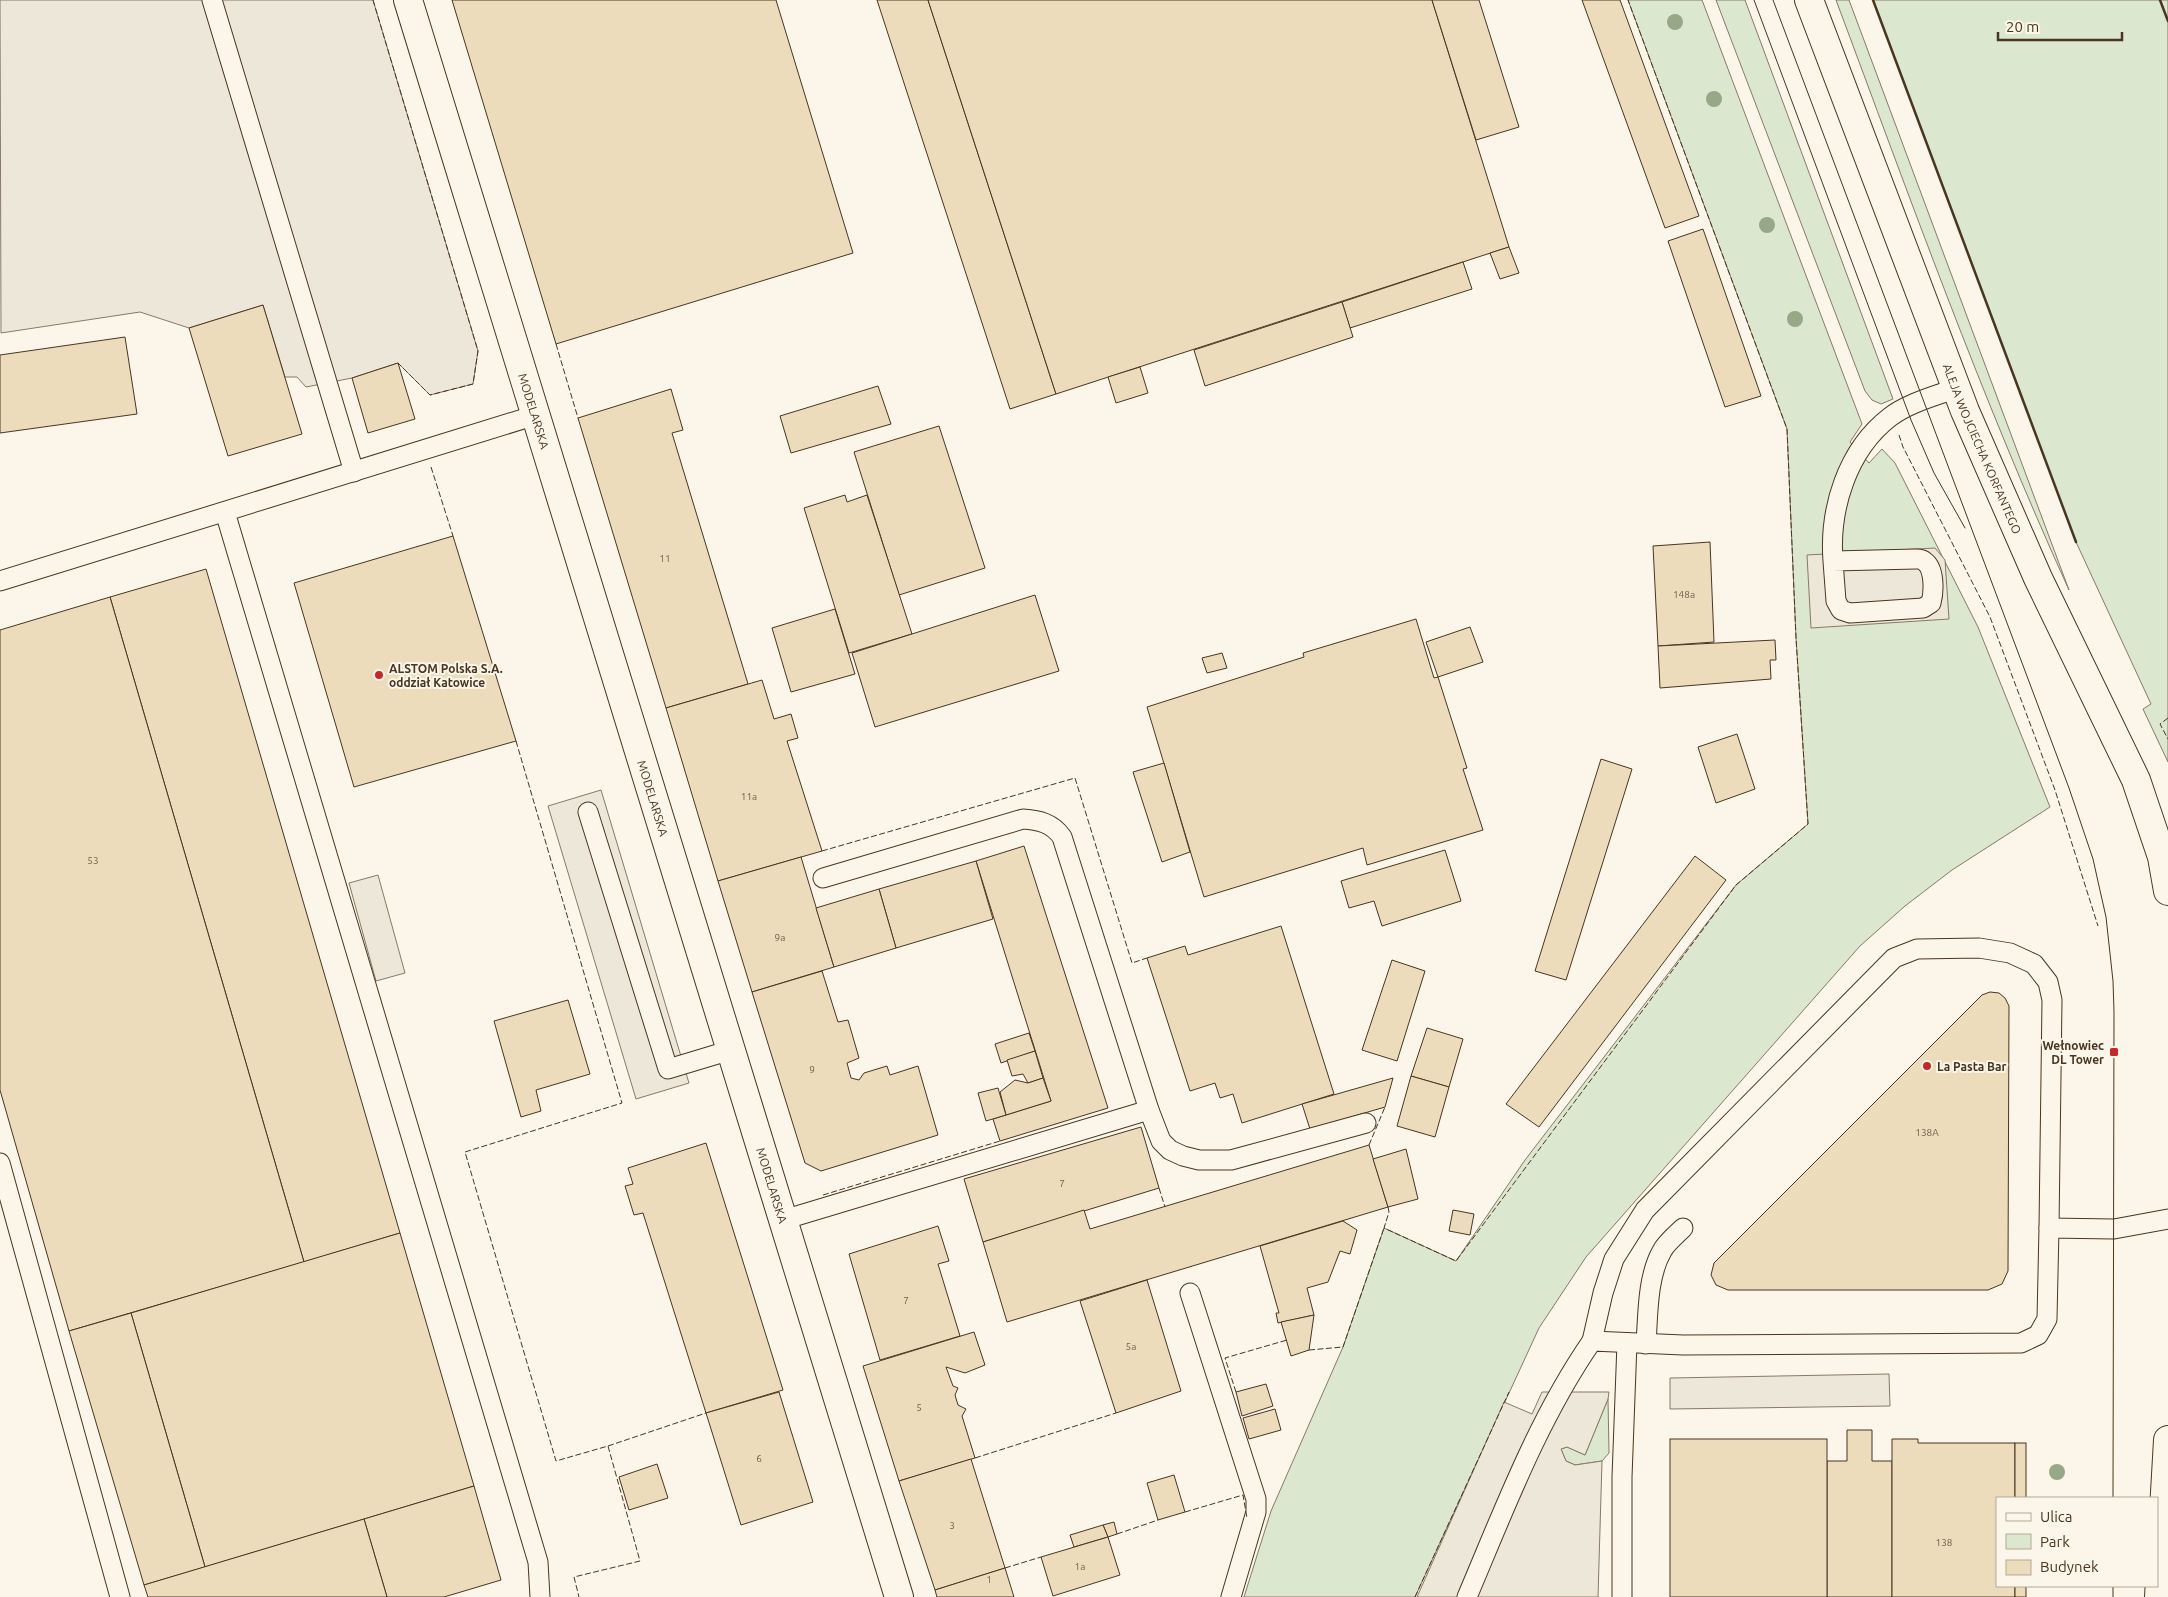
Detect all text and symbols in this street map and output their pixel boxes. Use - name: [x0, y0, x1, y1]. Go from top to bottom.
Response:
- scale bar: [1998, 10, 2122, 42]
- text: 20 m: [2006, 18, 2039, 35]
- street label: ALEJA WOJCIECHA KORFANTEGO: [1941, 362, 2024, 536]
- street label: MODELARSKA: [517, 372, 552, 451]
- house number: 11: [659, 553, 671, 564]
- house number: 148a: [1673, 589, 1695, 600]
- place label: ALSTOM Polska S.A. oddział Katowice: [389, 662, 503, 689]
- marker: ALSTOM Polska S.A. oddział Katowice: [373, 669, 385, 681]
- street label: MODELARSKA: [636, 759, 671, 838]
- house number: 11a: [741, 791, 757, 802]
- house number: 53: [87, 855, 99, 866]
- house number: 9a: [775, 932, 785, 943]
- place label: Wełnowiec DL Tower: [2042, 1039, 2104, 1066]
- marker: Wełnowiec DL Tower: [2108, 1046, 2120, 1058]
- marker: La Pasta Bar: [1921, 1060, 1933, 1072]
- place label: La Pasta Bar: [1937, 1060, 2006, 1073]
- house number: 9: [809, 1064, 815, 1075]
- house number: 138A: [1915, 1127, 1939, 1138]
- street label: MODELARSKA: [755, 1146, 790, 1225]
- house number: 7: [1059, 1178, 1065, 1189]
- house number: 7: [903, 1295, 909, 1306]
- house number: 5a: [1126, 1341, 1136, 1352]
- house number: 5: [916, 1402, 922, 1413]
- house number: 6: [756, 1453, 762, 1464]
- legend: [1996, 1497, 2158, 1587]
- text: Ulica: [2040, 1508, 2072, 1525]
- house number: 3: [949, 1520, 955, 1531]
- text: Park: [2040, 1533, 2070, 1550]
- house number: 138: [1936, 1537, 1953, 1548]
- text: Budynek: [2040, 1558, 2099, 1575]
- house number: 1a: [1075, 1561, 1085, 1572]
- house number: 1: [986, 1574, 992, 1585]

